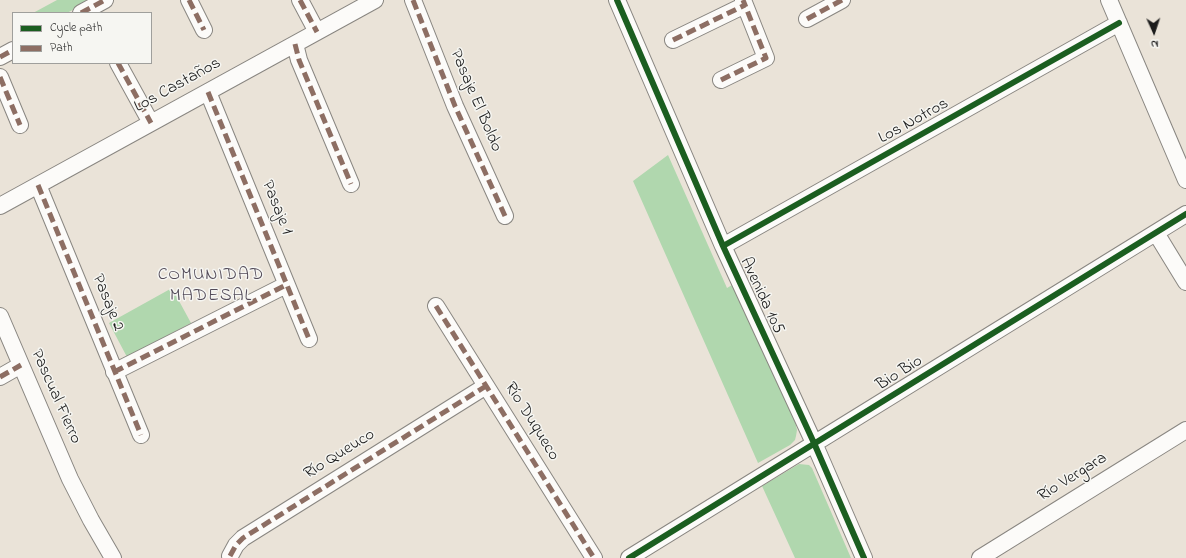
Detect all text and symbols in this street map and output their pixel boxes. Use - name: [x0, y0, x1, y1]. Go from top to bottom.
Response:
- legend: [12, 12, 152, 64]
- north arrow: [1134, 12, 1174, 52]
- text: Cycle path: [50, 19, 102, 37]
- text: N: [1150, 36, 1159, 52]
- text: Path: [50, 39, 72, 57]
- street label: Pasaje El Boldo: [444, 47, 506, 155]
- street label: Los Castaños: [131, 54, 225, 118]
- street label: Los Notros: [875, 94, 953, 150]
- street label: Pasaje 1: [256, 178, 296, 238]
- street label: Avenida 105: [734, 255, 788, 337]
- district label: COMUNIDAD MADESAL: [158, 265, 264, 308]
- street label: Pasaje 2: [86, 272, 128, 334]
- street label: Pascual Fierro: [25, 347, 85, 447]
- street label: Bio Bio: [873, 352, 927, 396]
- street label: Río Duqueco: [499, 379, 563, 465]
- street label: Río Queuco: [301, 425, 379, 485]
- street label: Río Vergara: [1035, 449, 1111, 507]

